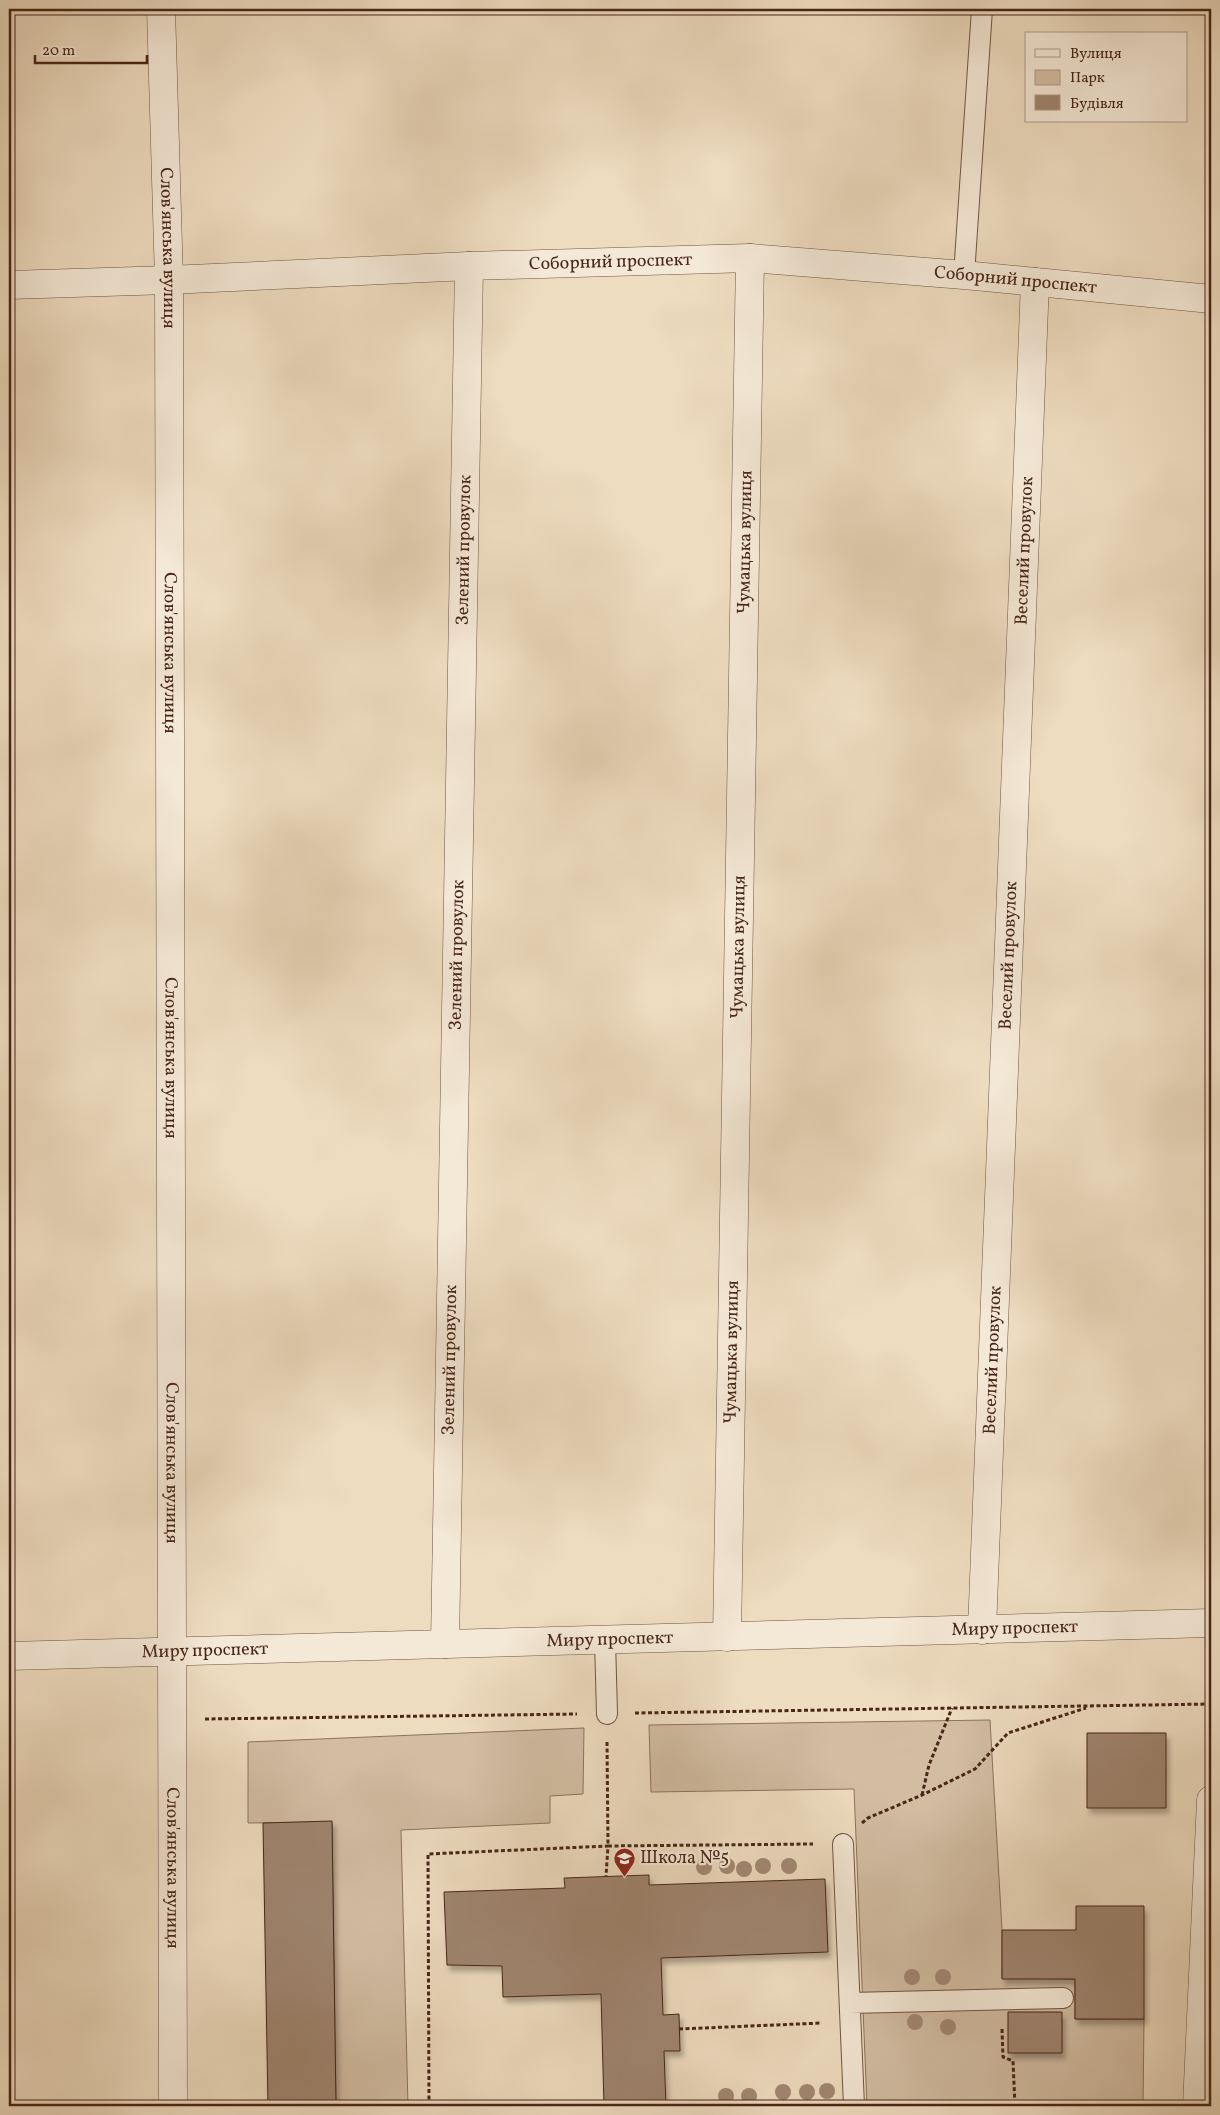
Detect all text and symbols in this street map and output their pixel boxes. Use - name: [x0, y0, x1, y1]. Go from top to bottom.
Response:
- scale bar: [35, 32, 148, 64]
- legend: [1025, 32, 1188, 122]
- text: 20 m: [42, 41, 75, 62]
- text: Вулиця: [1070, 44, 1122, 65]
- text: Парк: [1070, 68, 1105, 89]
- text: Будівля: [1070, 94, 1124, 115]
- street label: Слов'янська вулиця: [153, 167, 182, 329]
- street label: Соборний проспект: [529, 247, 693, 277]
- street label: Соборний проспект: [933, 260, 1098, 300]
- street label: Чумацька вулиця: [732, 470, 759, 614]
- street label: Зелений провулок: [450, 474, 478, 626]
- street label: Веселий провулок: [1009, 476, 1040, 626]
- street label: Слов'янська вулиця: [157, 572, 182, 734]
- street label: Чумацька вулиця: [725, 875, 752, 1019]
- street label: Зелений провулок: [443, 879, 471, 1031]
- street label: Веселий провулок: [993, 880, 1024, 1030]
- street label: Слов'янська вулиця: [158, 977, 183, 1139]
- street label: Чумацька вулиця: [718, 1280, 745, 1424]
- street label: Зелений провулок: [436, 1284, 464, 1436]
- street label: Веселий провулок: [977, 1285, 1008, 1435]
- street label: Слов'янська вулиця: [159, 1382, 184, 1544]
- street label: Миру проспект: [951, 1614, 1078, 1643]
- street label: Миру проспект: [546, 1625, 673, 1654]
- street label: Миру проспект: [141, 1636, 269, 1665]
- street label: Слов'янська вулиця: [160, 1787, 185, 1949]
- school or university icon: Школа №5: [612, 1846, 636, 1877]
- place label: Школа №5: [640, 1846, 729, 1871]

